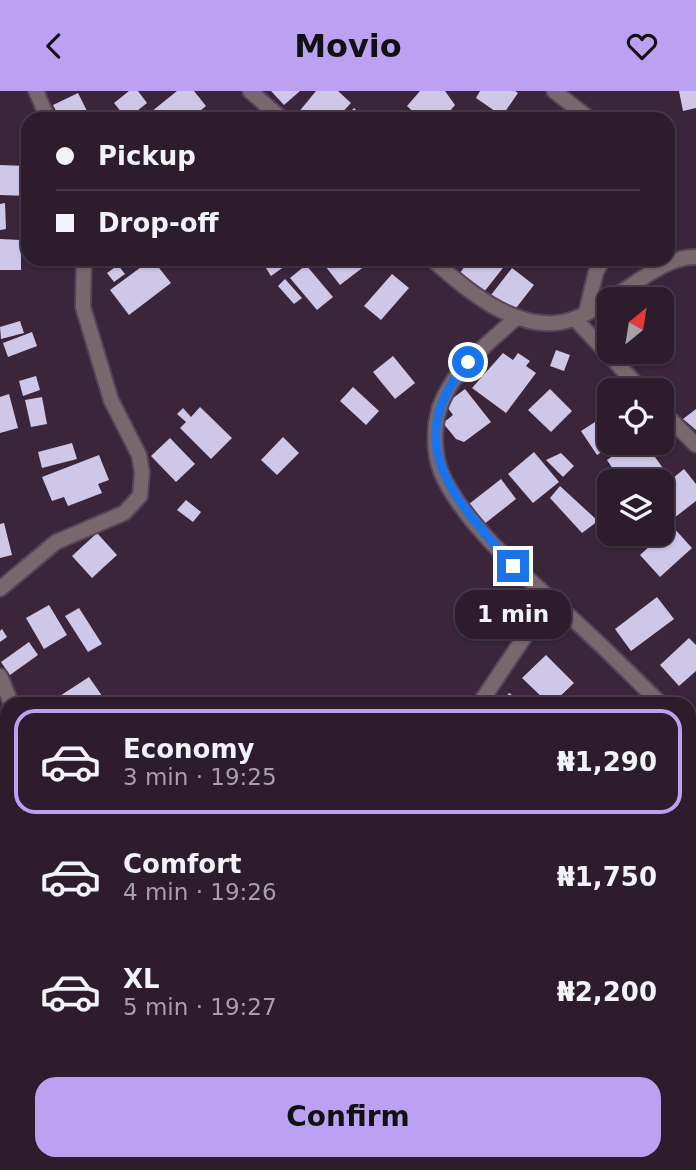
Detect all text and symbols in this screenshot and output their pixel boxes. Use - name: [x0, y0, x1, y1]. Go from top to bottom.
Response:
- icon: back: [35, 27, 73, 65]
- text: Movio: [294, 27, 402, 65]
- icon: heart: [623, 27, 661, 65]
- text: Pickup: [98, 141, 196, 171]
- text: Drop-off: [98, 208, 219, 238]
- north arrow: [597, 287, 674, 364]
- map controls: [597, 287, 674, 546]
- route start: [452, 346, 484, 378]
- button: locate: [597, 378, 674, 455]
- button: layers: [597, 469, 674, 546]
- route end: [497, 550, 529, 582]
- callout: 1 min: [455, 591, 571, 639]
- text: 1 min: [477, 601, 549, 627]
- icon: car: [39, 730, 102, 793]
- text: Economy: [123, 734, 254, 764]
- text: ₦1,290: [557, 747, 657, 777]
- text: 3 min · 19:25: [123, 764, 277, 790]
- icon: car: [39, 845, 102, 908]
- text: Comfort: [123, 849, 241, 879]
- text: ₦1,750: [557, 862, 657, 892]
- text: 4 min · 19:26: [123, 879, 277, 905]
- icon: car: [39, 960, 102, 1023]
- text: XL: [123, 964, 160, 994]
- text: ₦2,200: [557, 977, 657, 1007]
- text: 5 min · 19:27: [123, 994, 277, 1020]
- button: Confirm: [35, 1077, 661, 1157]

